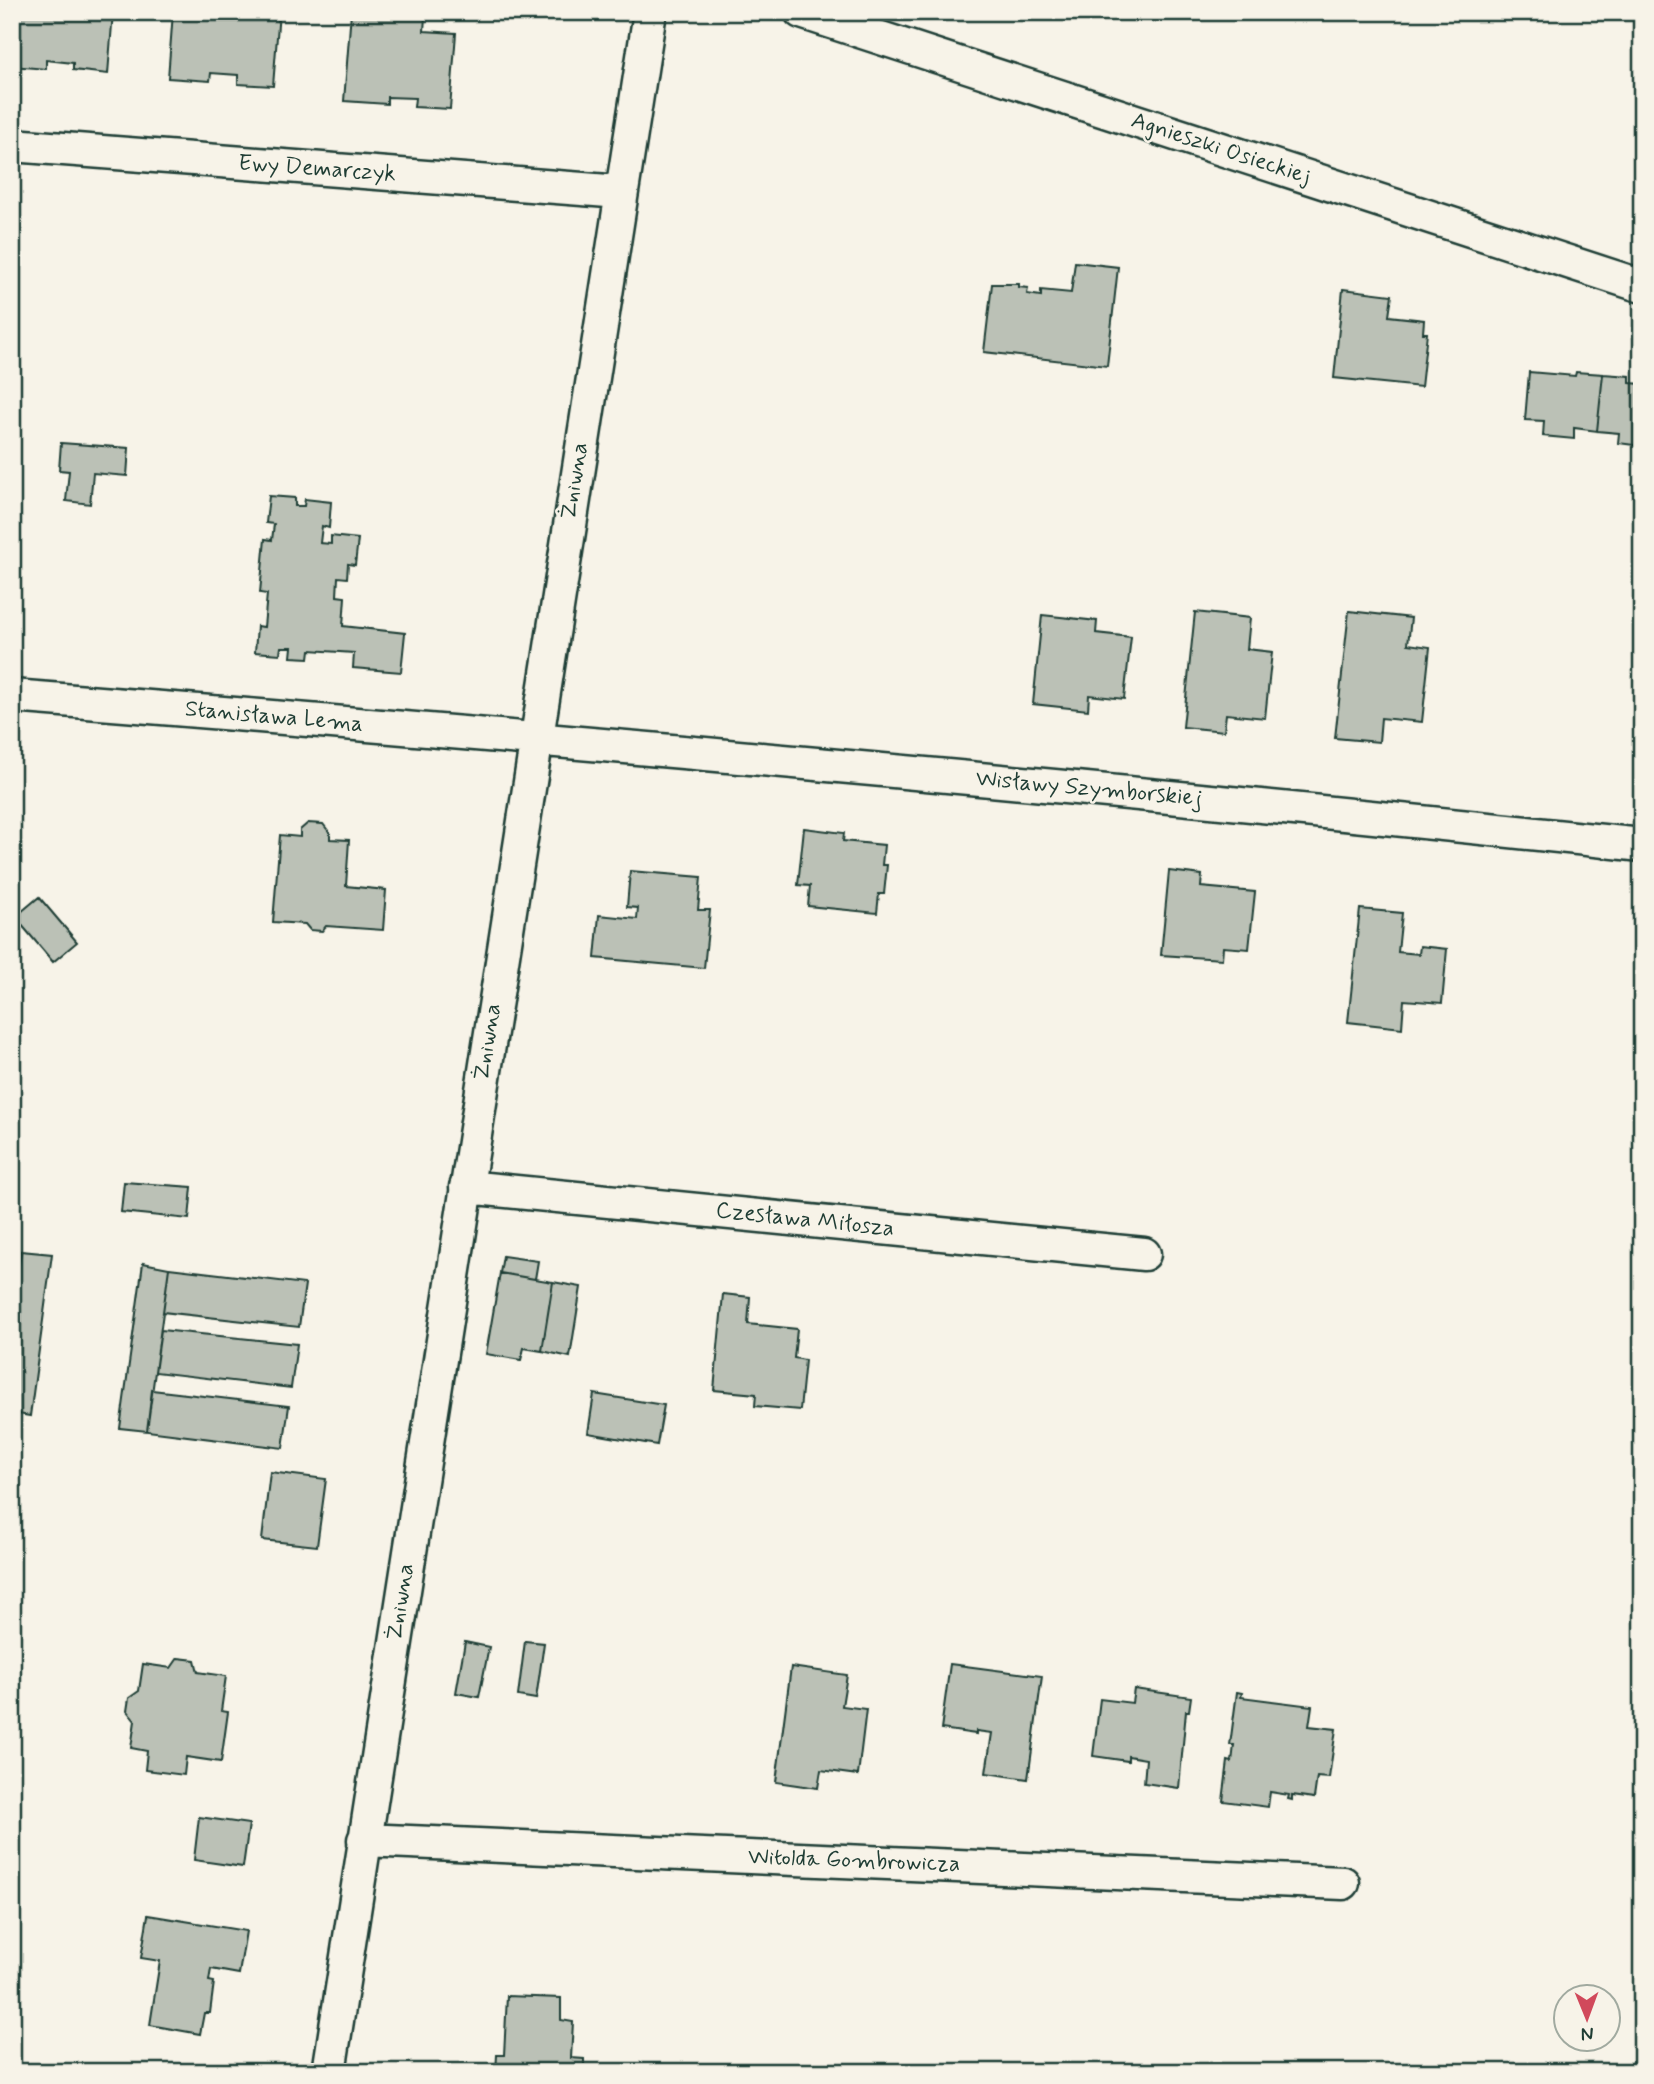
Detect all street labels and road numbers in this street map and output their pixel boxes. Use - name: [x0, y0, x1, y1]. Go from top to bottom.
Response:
- street label: Agnieszki Osieckiej: [1127, 106, 1315, 192]
- street label: Ewy Demarczyk: [237, 149, 397, 189]
- street label: Żniwna: [554, 440, 596, 522]
- street label: Stanisława Lema: [184, 694, 364, 740]
- street label: Wisławy Szymborskiej: [974, 764, 1204, 814]
- street label: Żniwna: [467, 1001, 509, 1083]
- street label: Czesława Miłosza: [714, 1196, 896, 1244]
- street label: Żniwna: [380, 1561, 422, 1643]
- street label: Witolda Gombrowicza: [747, 1842, 961, 1880]

